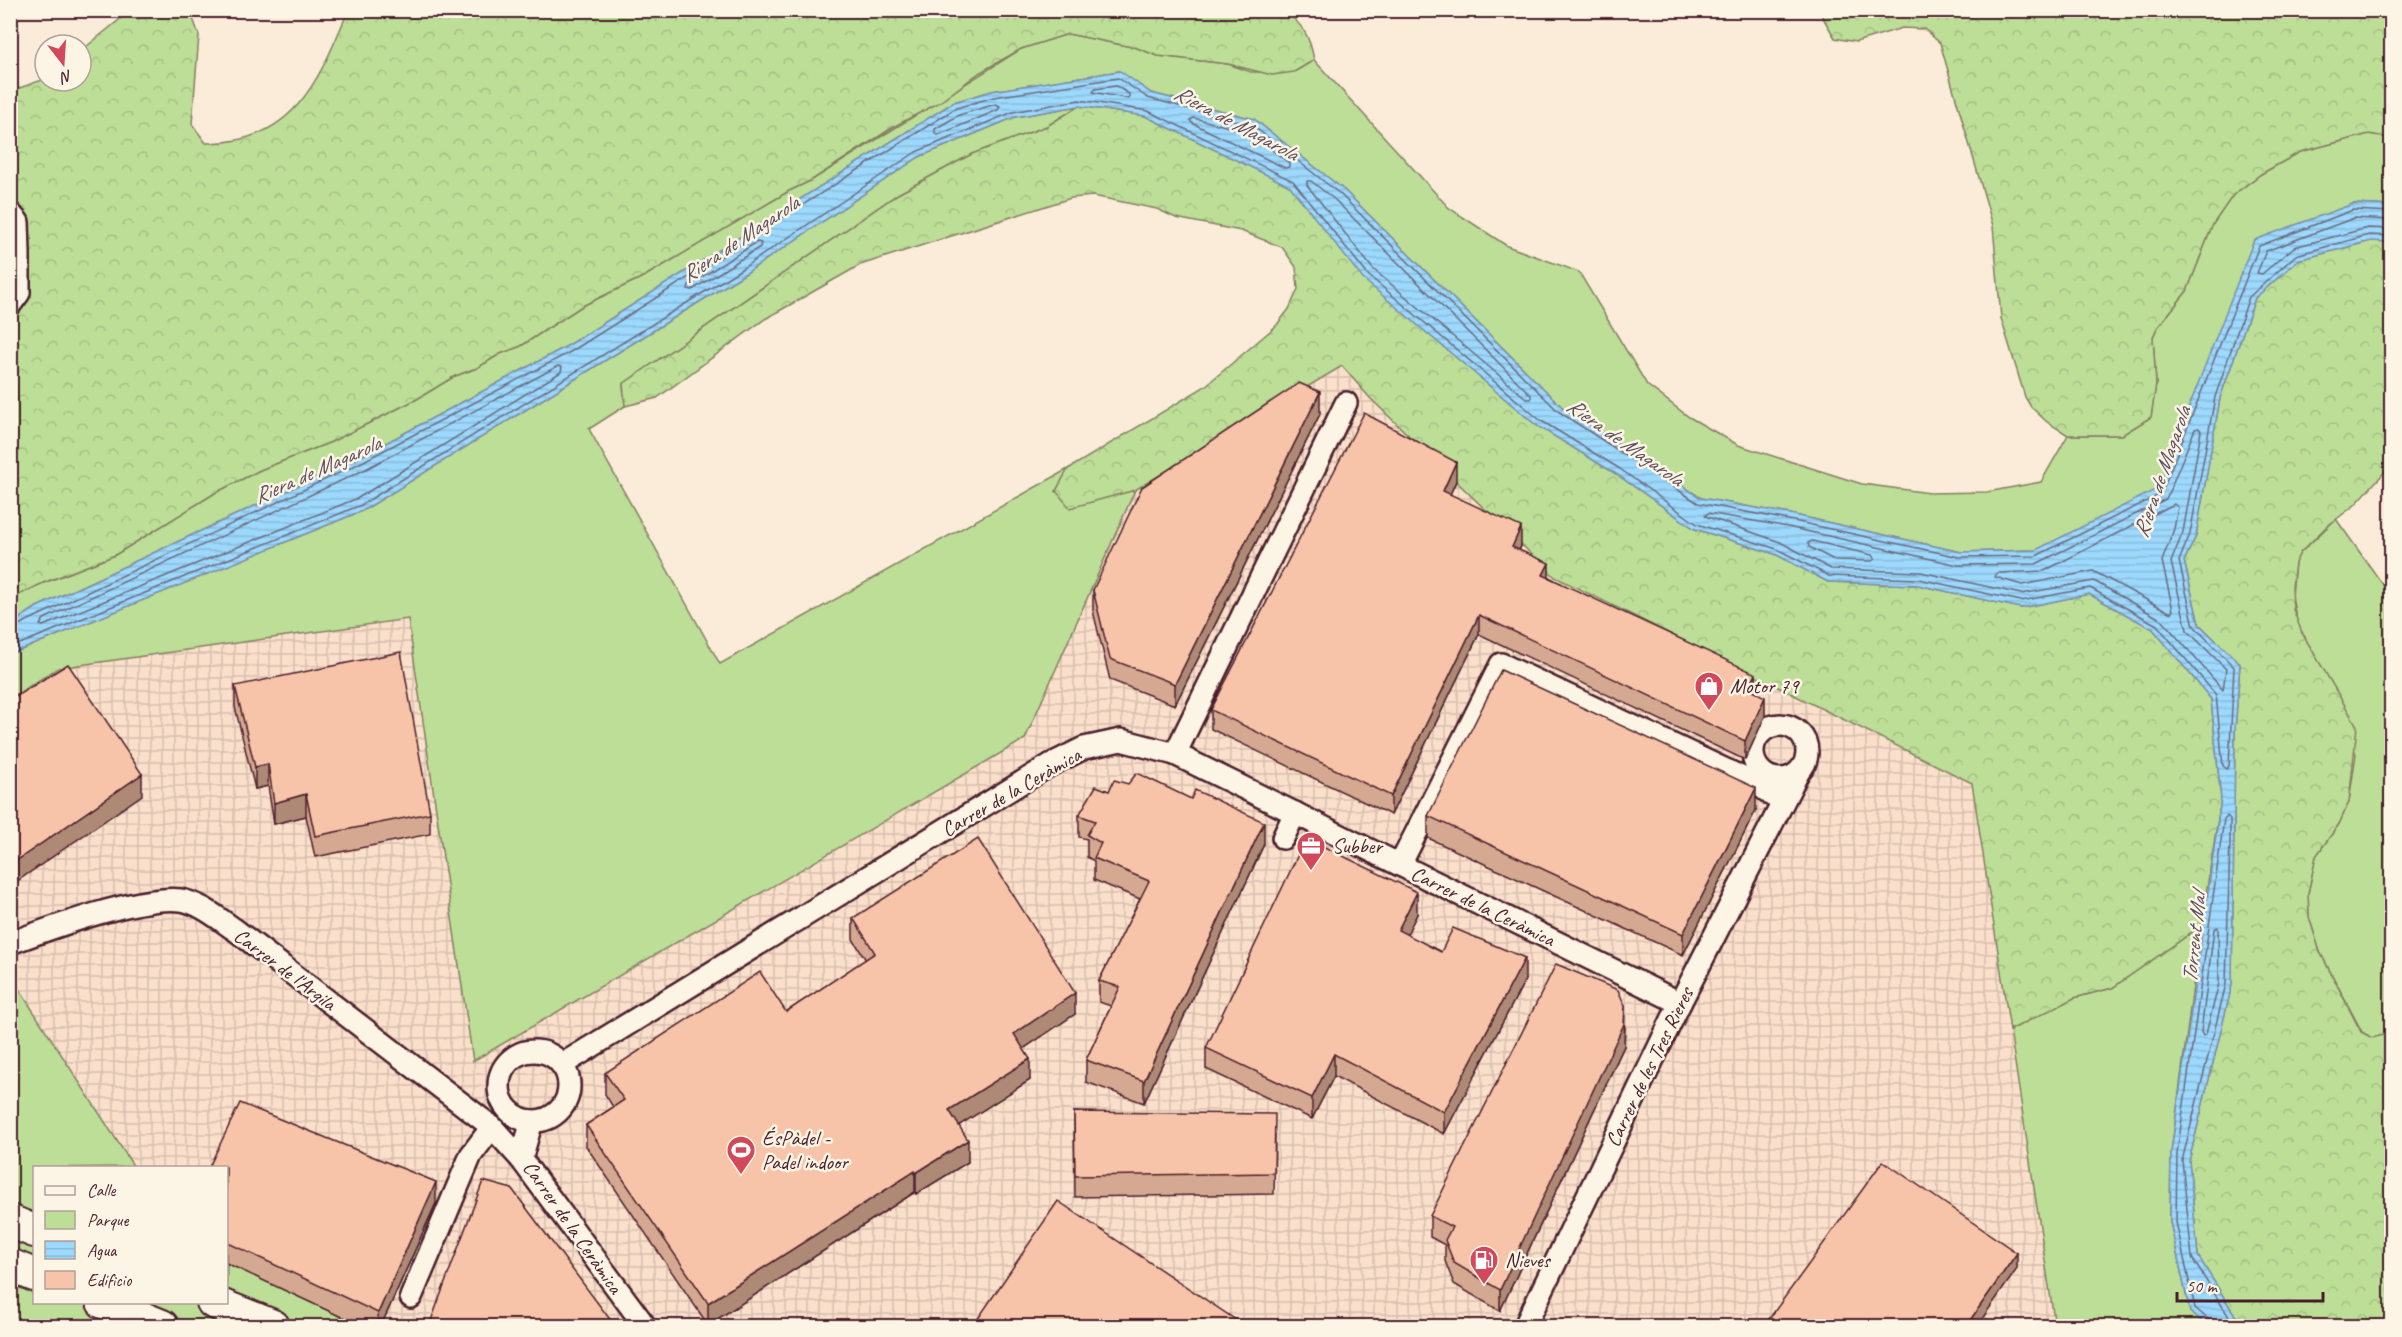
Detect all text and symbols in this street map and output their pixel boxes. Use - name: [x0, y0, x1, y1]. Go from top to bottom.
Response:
- north arrow: [33, 33, 93, 93]
- text: N: [56, 65, 75, 88]
- water label: Riera de Magarola: [1169, 79, 1305, 168]
- water label: Riera de Magarola: [676, 188, 806, 289]
- water label: Riera de Magarola: [1561, 391, 1691, 494]
- water label: Riera de Magarola: [2127, 401, 2198, 541]
- water label: Riera de Magarola: [249, 429, 387, 510]
- shop icon: Motor 79: [1693, 670, 1725, 712]
- place label: Motor 79: [1730, 673, 1800, 699]
- street label: Carrer de la Ceràmica: [937, 741, 1087, 842]
- office icon: Subber: [1295, 830, 1327, 872]
- place label: Subber: [1332, 833, 1383, 859]
- street label: Carrer de la Ceràmica: [1407, 860, 1560, 953]
- water label: Torrent Mal: [2175, 885, 2213, 984]
- street label: Carrer de l'Argila: [229, 922, 342, 1017]
- street label: Carrer de les Tres Rieres: [1599, 982, 1700, 1151]
- place label: ÉsPàdel - Padel indoor: [762, 1125, 849, 1175]
- sports icon: ÉsPàdel - Padel indoor: [725, 1134, 757, 1176]
- street label: Carrer de la Ceràmica: [517, 1155, 629, 1300]
- legend: [33, 1166, 228, 1304]
- text: Calle: [87, 1179, 116, 1201]
- text: Parque: [87, 1209, 129, 1231]
- text: Agua: [87, 1239, 118, 1261]
- fuel station icon: Nieves: [1468, 1244, 1500, 1286]
- place label: Nieves: [1505, 1247, 1552, 1273]
- scale bar: [2177, 1265, 2322, 1303]
- text: Edificio: [87, 1269, 133, 1291]
- text: 50 m: [2186, 1275, 2219, 1297]

